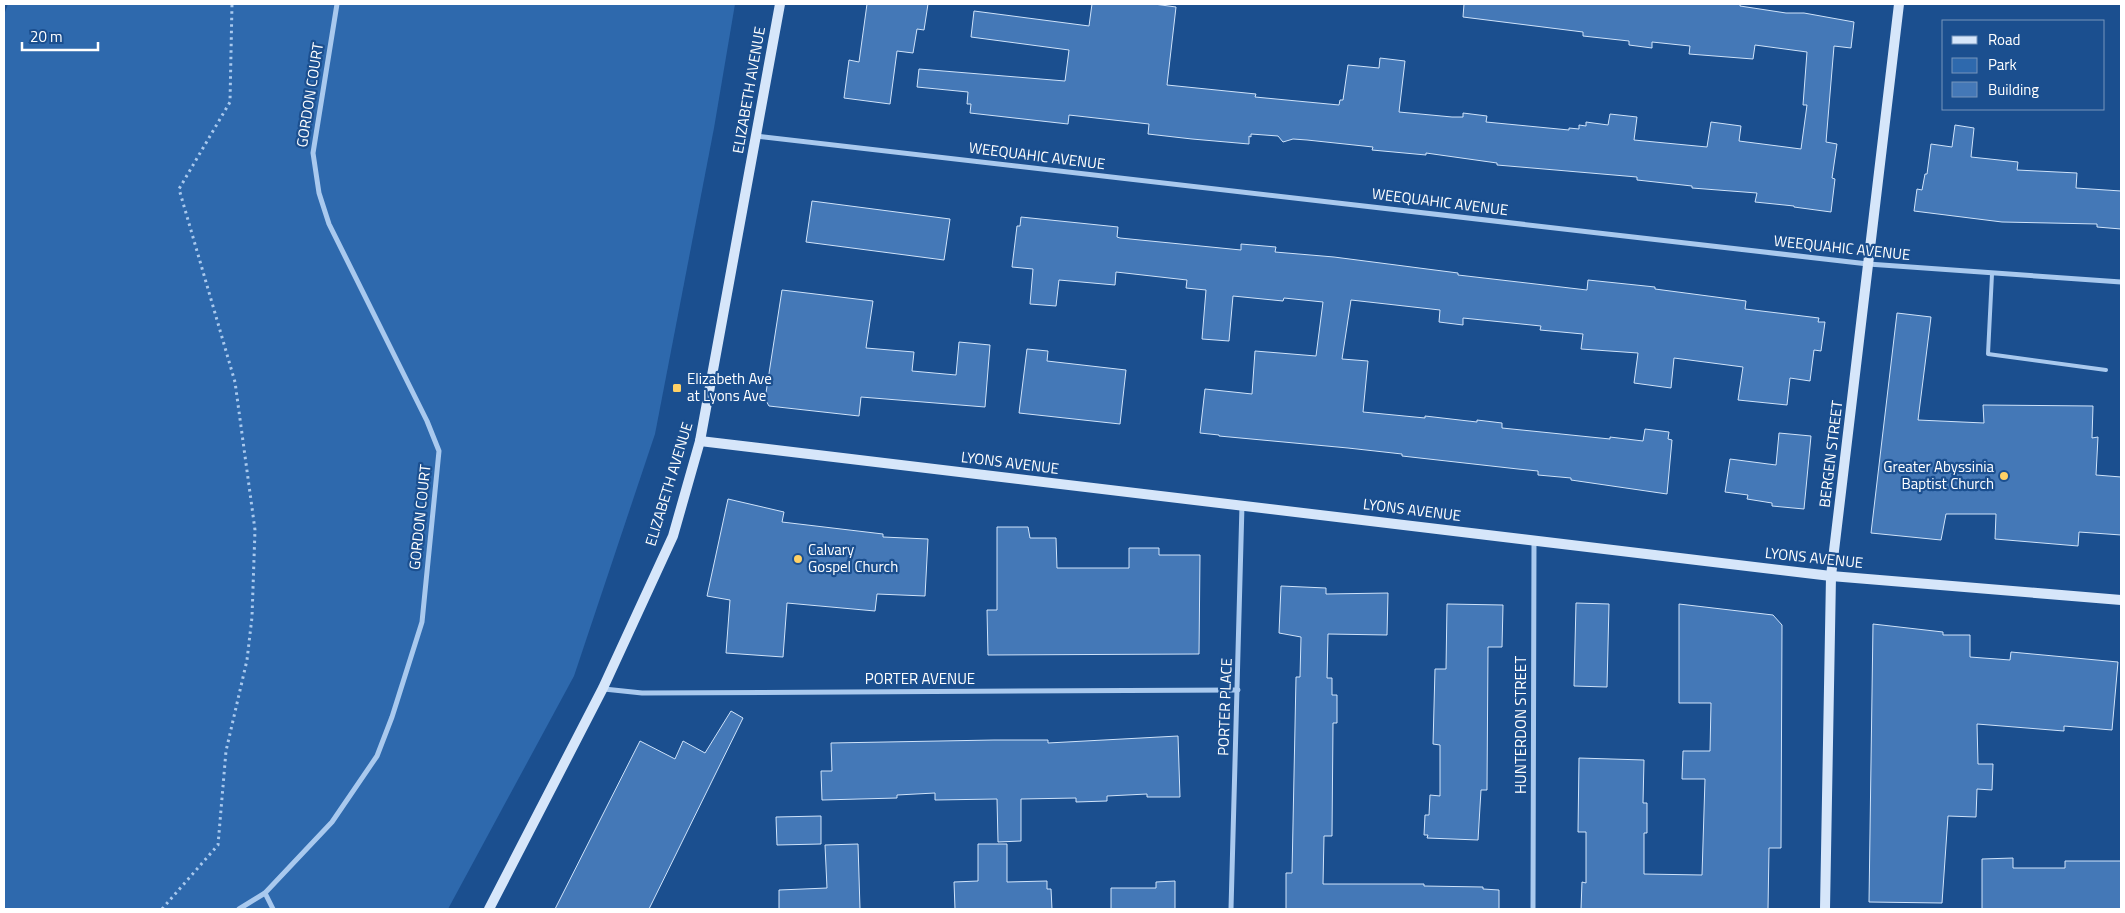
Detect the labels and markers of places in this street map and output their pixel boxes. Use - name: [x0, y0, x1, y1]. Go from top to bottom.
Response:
- place label: Elizabeth Ave at Lyons Ave: [687, 367, 772, 407]
- marker: Elizabeth Ave at Lyons Ave: [671, 382, 683, 394]
- place label: Greater Abyssinia Baptist Church: [1883, 455, 1994, 495]
- marker: Greater Abyssinia Baptist Church: [1998, 470, 2010, 482]
- place label: Calvary Gospel Church: [808, 538, 898, 578]
- marker: Calvary Gospel Church: [792, 553, 804, 565]

